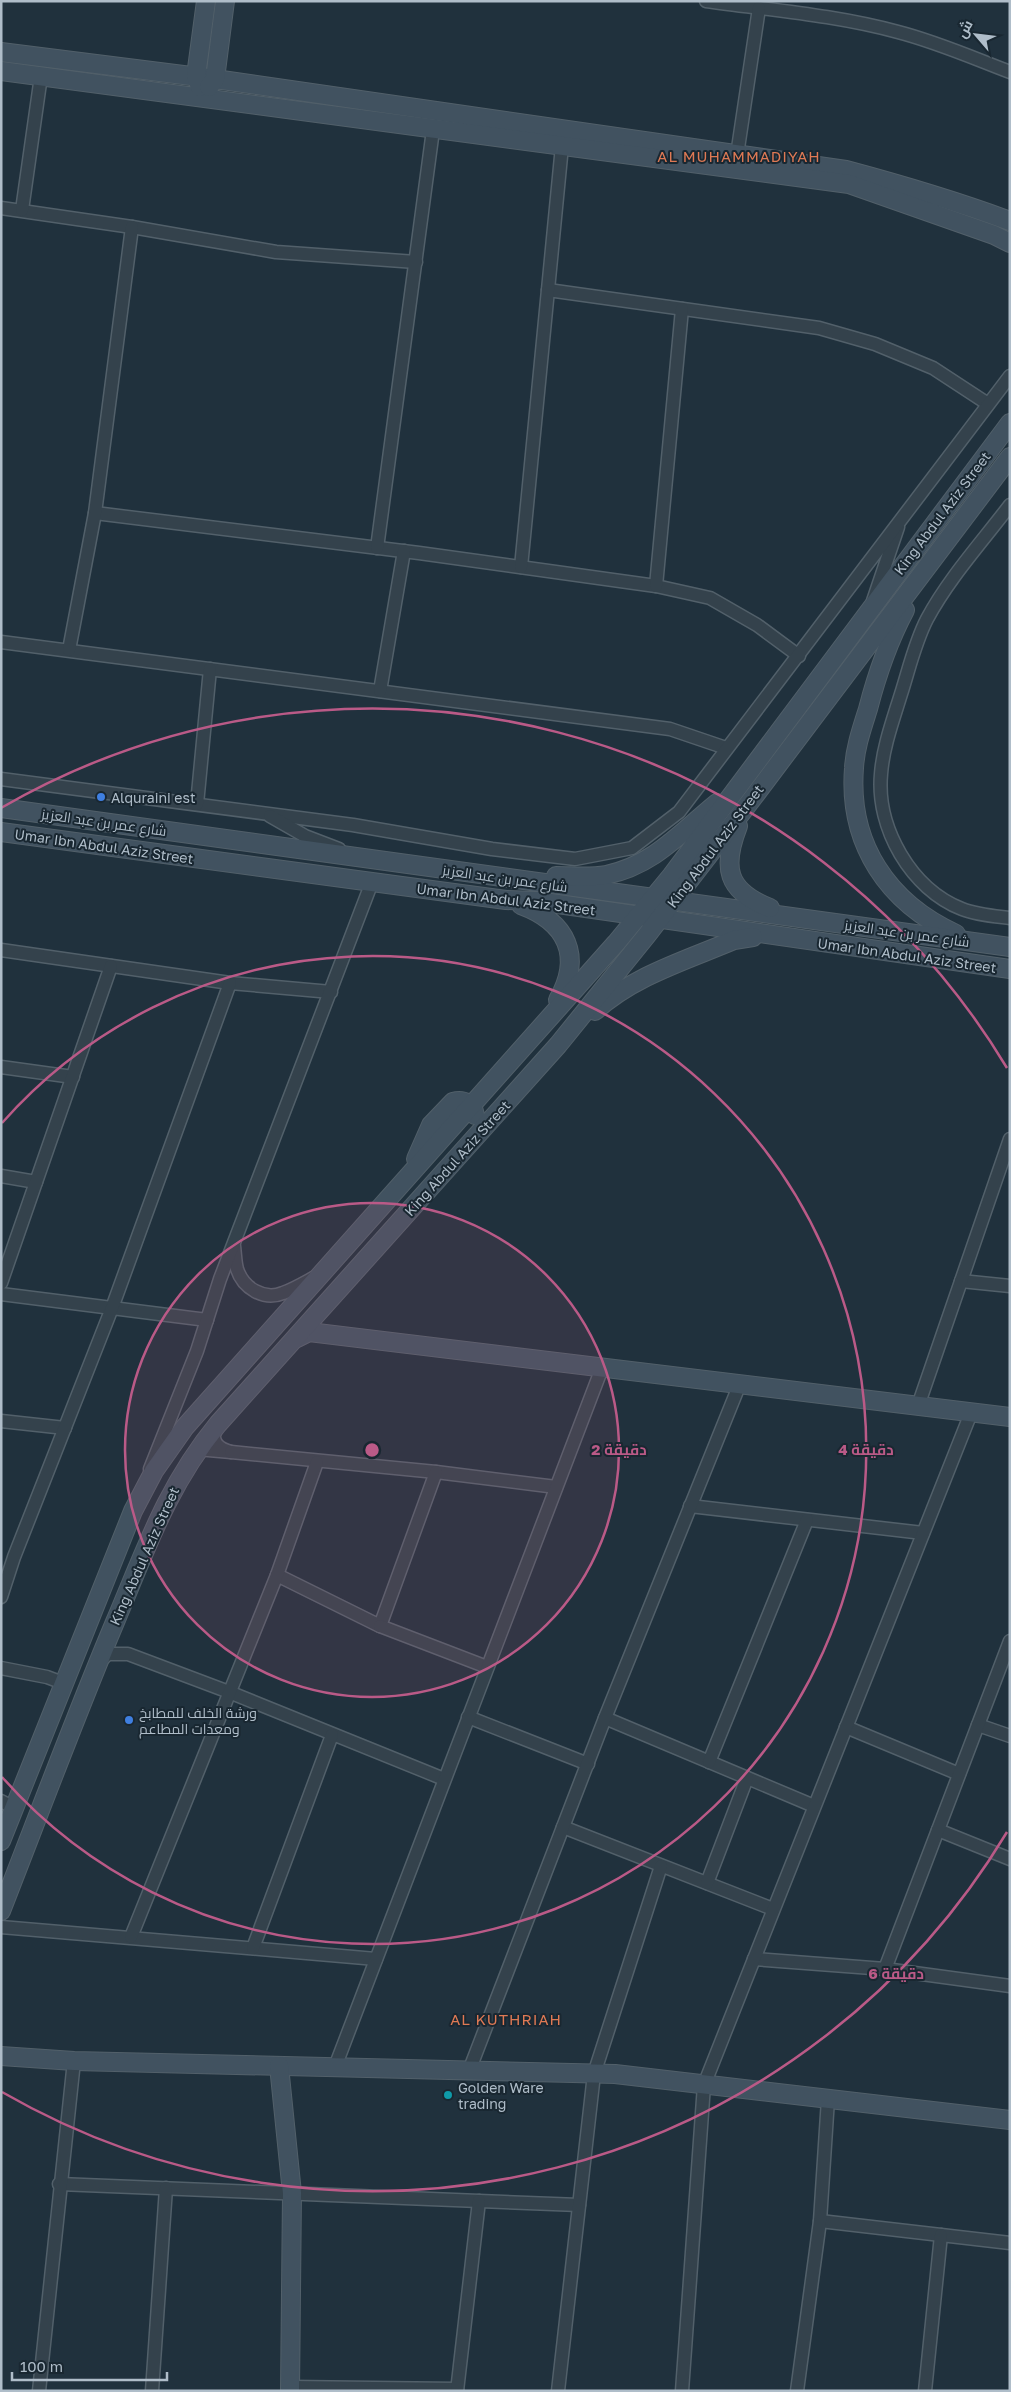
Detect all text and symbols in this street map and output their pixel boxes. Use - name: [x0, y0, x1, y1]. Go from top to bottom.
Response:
- north arrow: [951, 10, 1001, 60]
- text: ش: [952, 17, 977, 41]
- district label: AL MUHAMMADIYAH: [657, 147, 821, 165]
- street label: King Abdul Aziz Street: [890, 448, 994, 578]
- street label: King Abdul Aziz Street: [663, 781, 767, 911]
- place label: Alquraini est: [111, 789, 196, 806]
- marker: Alquraini est: [95, 791, 107, 803]
- street label: شارع عمر بن عبد العزيز: [39, 805, 168, 840]
- street label: Umar Ibn Abdul Aziz Street: [14, 825, 194, 867]
- street label: شارع عمر بن عبد العزيز: [440, 861, 569, 896]
- street label: Umar Ibn Abdul Aziz Street: [416, 880, 596, 918]
- street label: شارع عمر بن عبد العزيز: [842, 916, 971, 951]
- street label: Umar Ibn Abdul Aziz Street: [817, 934, 997, 976]
- street label: King Abdul Aziz Street: [401, 1097, 513, 1219]
- text: 2 دقيقة: [591, 1440, 647, 1458]
- text: 4 دقيقة: [838, 1440, 894, 1458]
- centre of rings: [363, 1441, 381, 1459]
- street label: King Abdul Aziz Street: [106, 1484, 182, 1628]
- place label: ورشة الخلف للمطابخ ومعدات المطاعم: [139, 1704, 257, 1739]
- marker: ورشة الخلف للمطابخ ومعدات المطاعم: [123, 1714, 135, 1726]
- text: 6 دقيقة: [868, 1964, 924, 1982]
- district label: AL KUTHRIAH: [450, 2010, 562, 2028]
- place label: Golden Ware trading: [458, 2079, 544, 2112]
- marker: Golden Ware trading: [442, 2089, 454, 2101]
- scale bar: [12, 2350, 168, 2382]
- text: 100 m: [20, 2357, 63, 2375]

